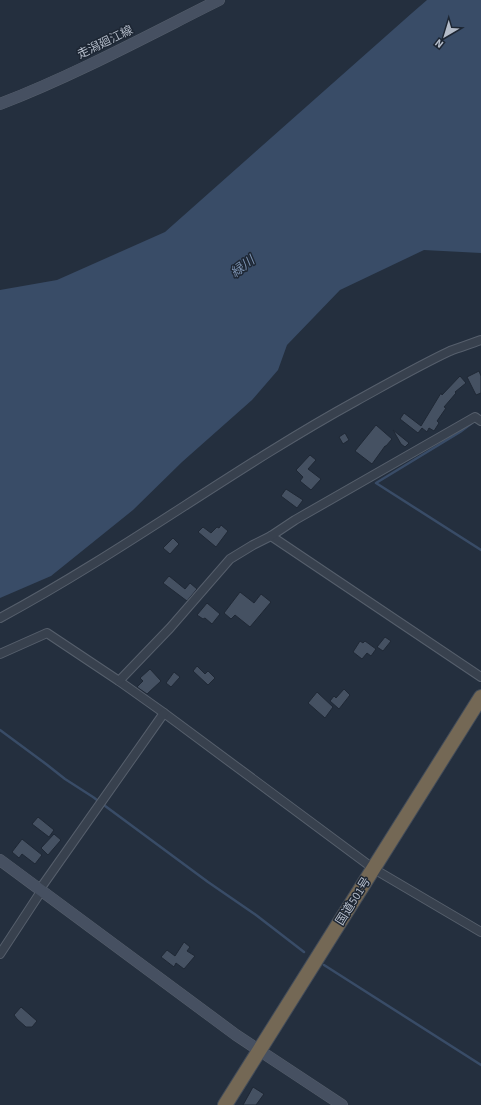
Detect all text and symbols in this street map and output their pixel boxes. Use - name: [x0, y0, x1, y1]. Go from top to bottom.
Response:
- north arrow: [425, 16, 465, 56]
- street label: 走潟廻江線: [75, 22, 136, 63]
- text: N: [432, 35, 447, 52]
- water label: 緑川: [227, 251, 260, 282]
- street label: 国道501号: [332, 874, 375, 929]

